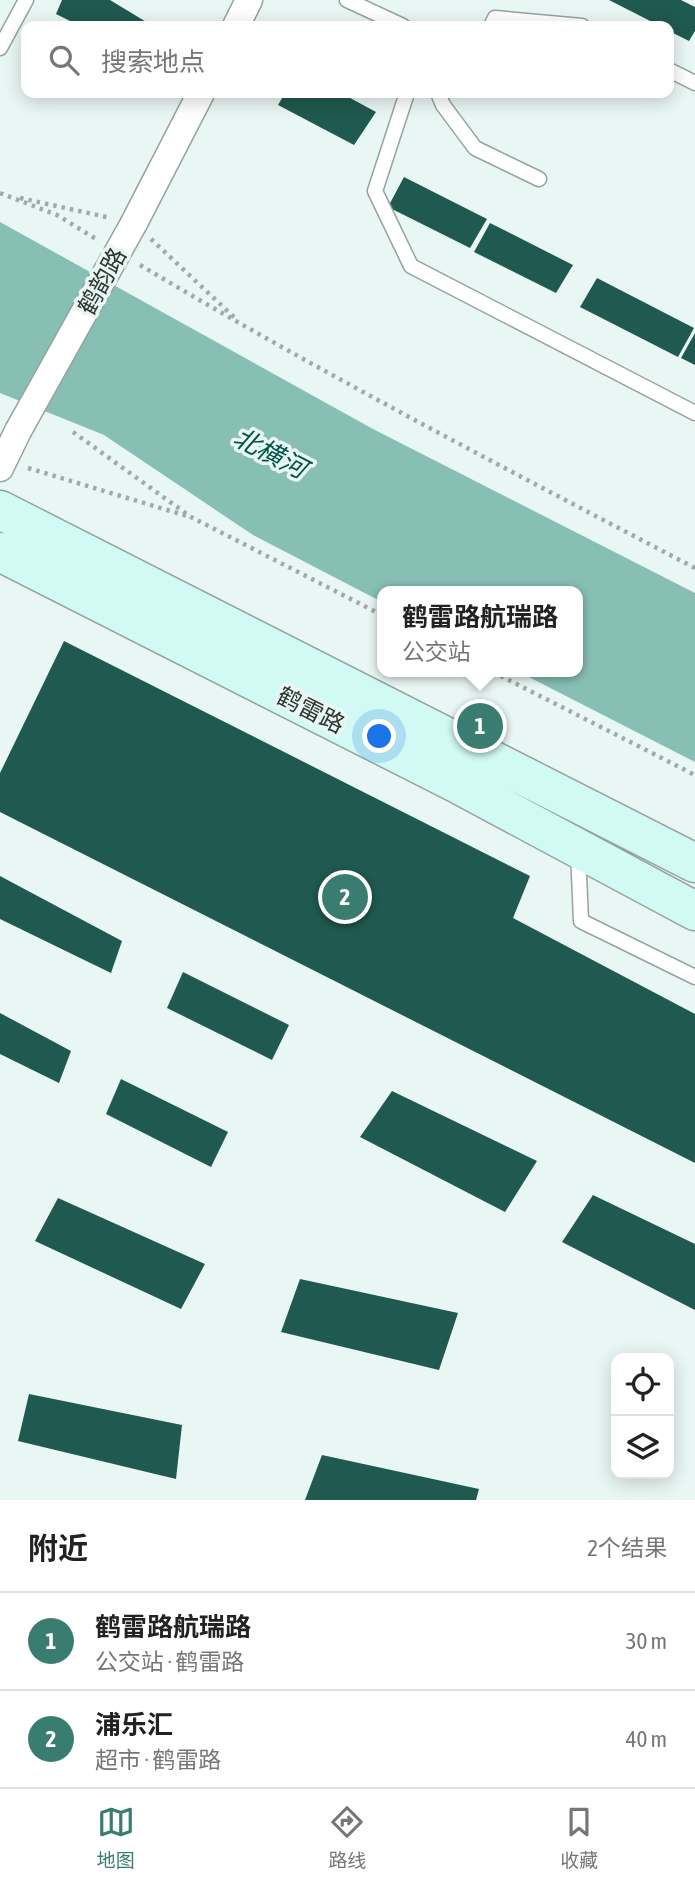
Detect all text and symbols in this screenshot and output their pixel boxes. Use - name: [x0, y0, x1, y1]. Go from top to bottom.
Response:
- search box: [21, 21, 674, 98]
- icon: search: [45, 41, 83, 79]
- text: 搜索地点: [101, 47, 205, 77]
- street label: 鹤韵路: [73, 243, 131, 319]
- water label: 北横河: [228, 422, 316, 486]
- popup: [377, 586, 583, 677]
- text: 鹤雷路航瑞路: [402, 602, 558, 632]
- text: 公交站: [402, 639, 471, 665]
- street label: 鹤雷路: [273, 682, 349, 738]
- pin: 1: [457, 700, 503, 752]
- your location: [362, 719, 396, 753]
- pin: 2: [322, 871, 368, 923]
- map controls: [611, 1353, 674, 1479]
- button: locate: [611, 1353, 674, 1416]
- button: layers: [611, 1416, 674, 1479]
- text: 附近: [28, 1531, 88, 1565]
- text: 2个结果: [587, 1535, 667, 1561]
- text: 鹤雷路航瑞路: [95, 1612, 251, 1642]
- text: 1: [46, 1628, 56, 1654]
- text: 30 m: [626, 1628, 667, 1654]
- text: 公交站 · 鹤雷路: [95, 1649, 244, 1675]
- text: 浦乐汇: [95, 1710, 173, 1740]
- text: 2: [46, 1726, 56, 1752]
- text: 40 m: [626, 1726, 667, 1752]
- text: 超市 · 鹤雷路: [95, 1747, 221, 1773]
- tab: 地图: [97, 1803, 135, 1872]
- tab: 路线: [328, 1803, 366, 1872]
- tab: 收藏: [560, 1803, 598, 1872]

